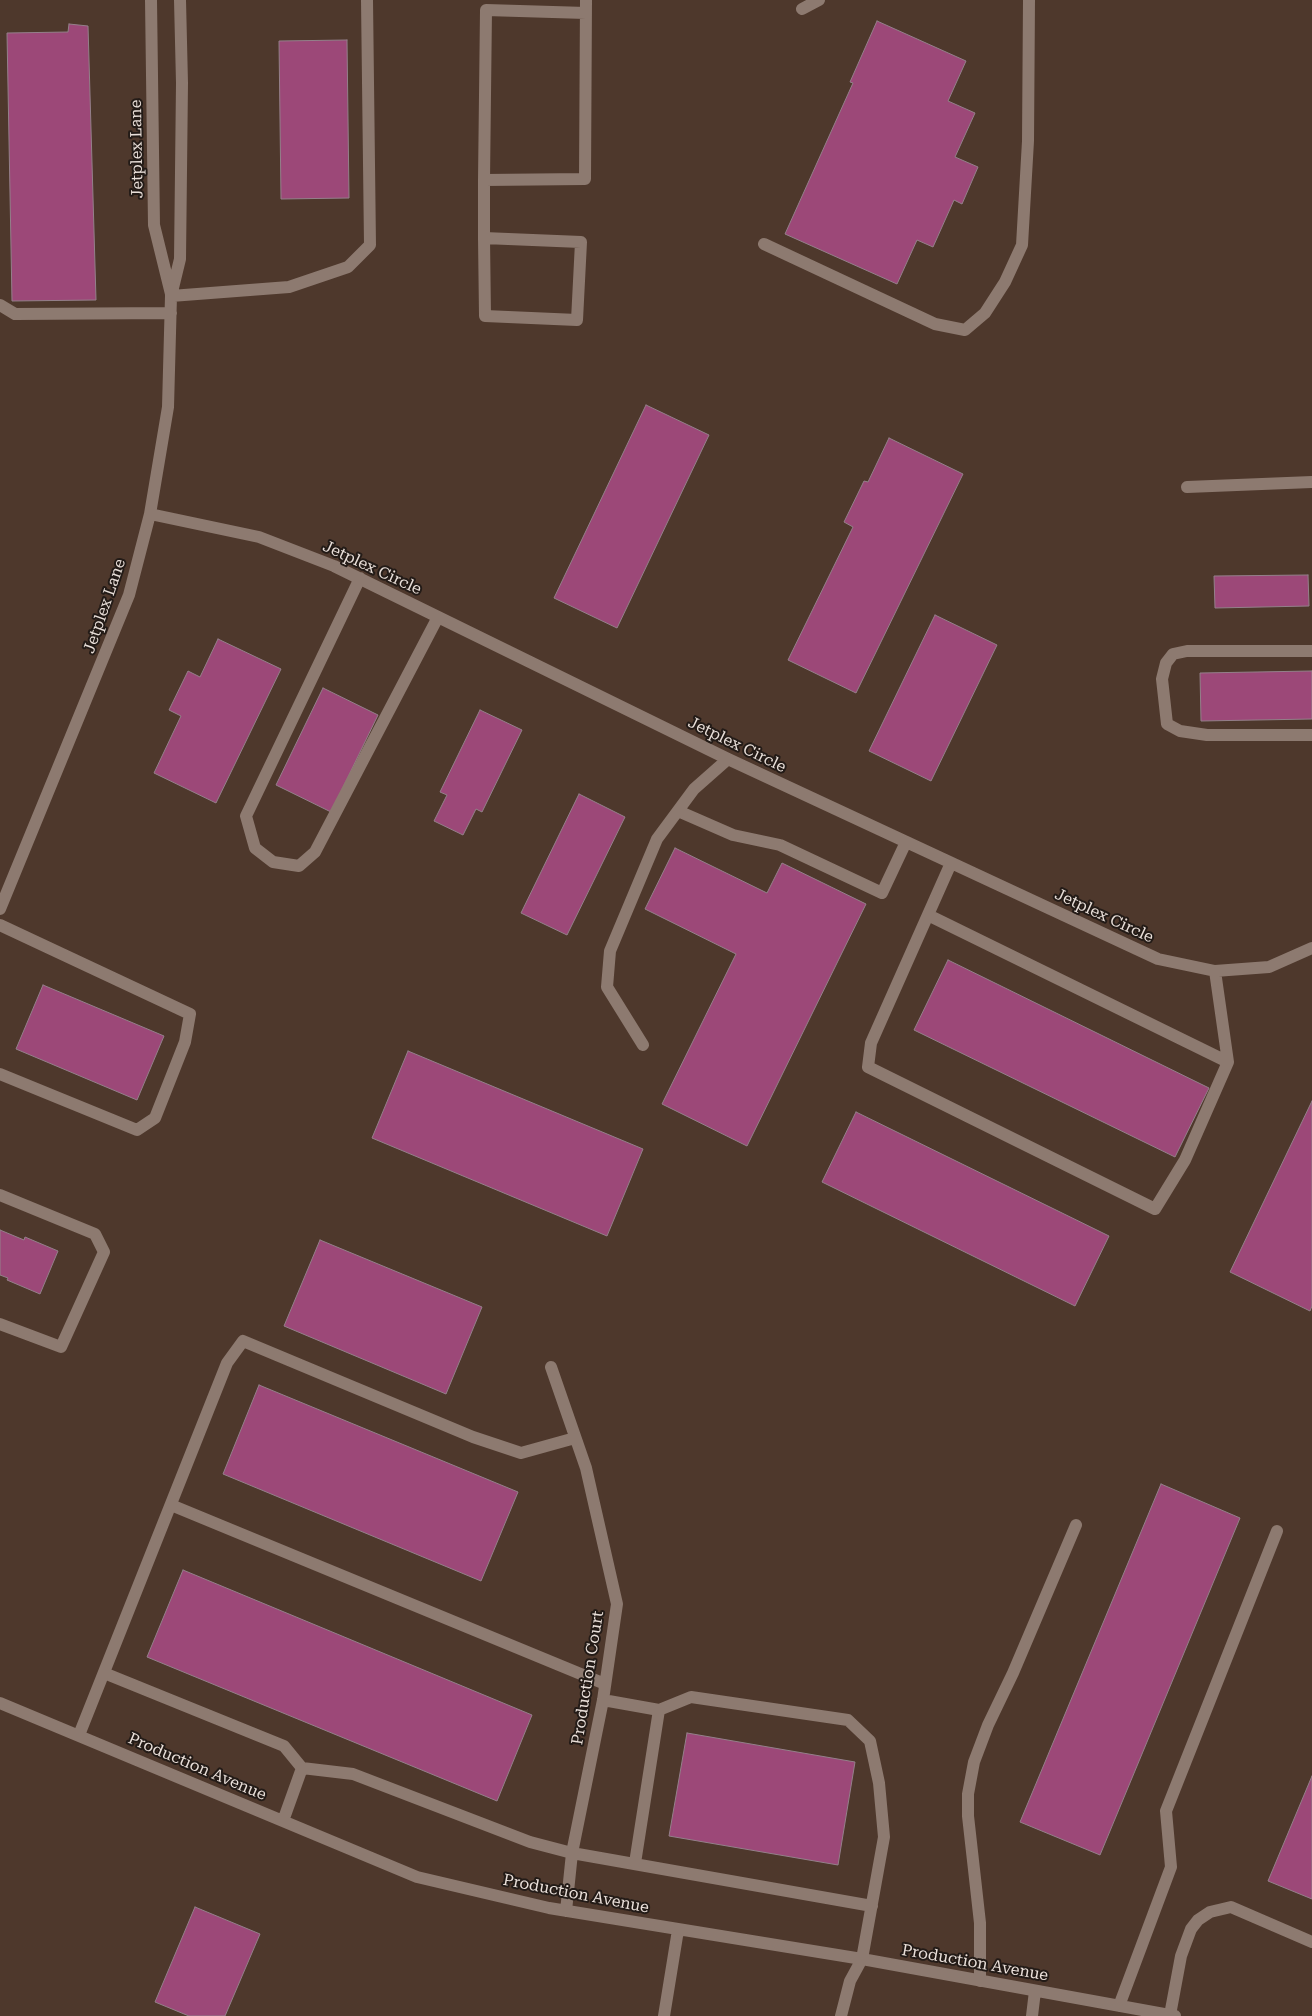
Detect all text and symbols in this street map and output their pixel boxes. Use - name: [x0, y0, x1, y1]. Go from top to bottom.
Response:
- street label: Jetplex Lane: [127, 100, 147, 198]
- street label: Jetplex Circle: [320, 537, 424, 599]
- street label: Jetplex Lane: [80, 556, 130, 656]
- street label: Jetplex Circle: [685, 713, 789, 777]
- street label: Jetplex Circle: [1052, 885, 1156, 947]
- street label: Production Court: [568, 1610, 608, 1746]
- street label: Production Avenue: [125, 1729, 269, 1805]
- street label: Production Avenue: [501, 1870, 651, 1918]
- street label: Production Avenue: [900, 1941, 1050, 1985]

